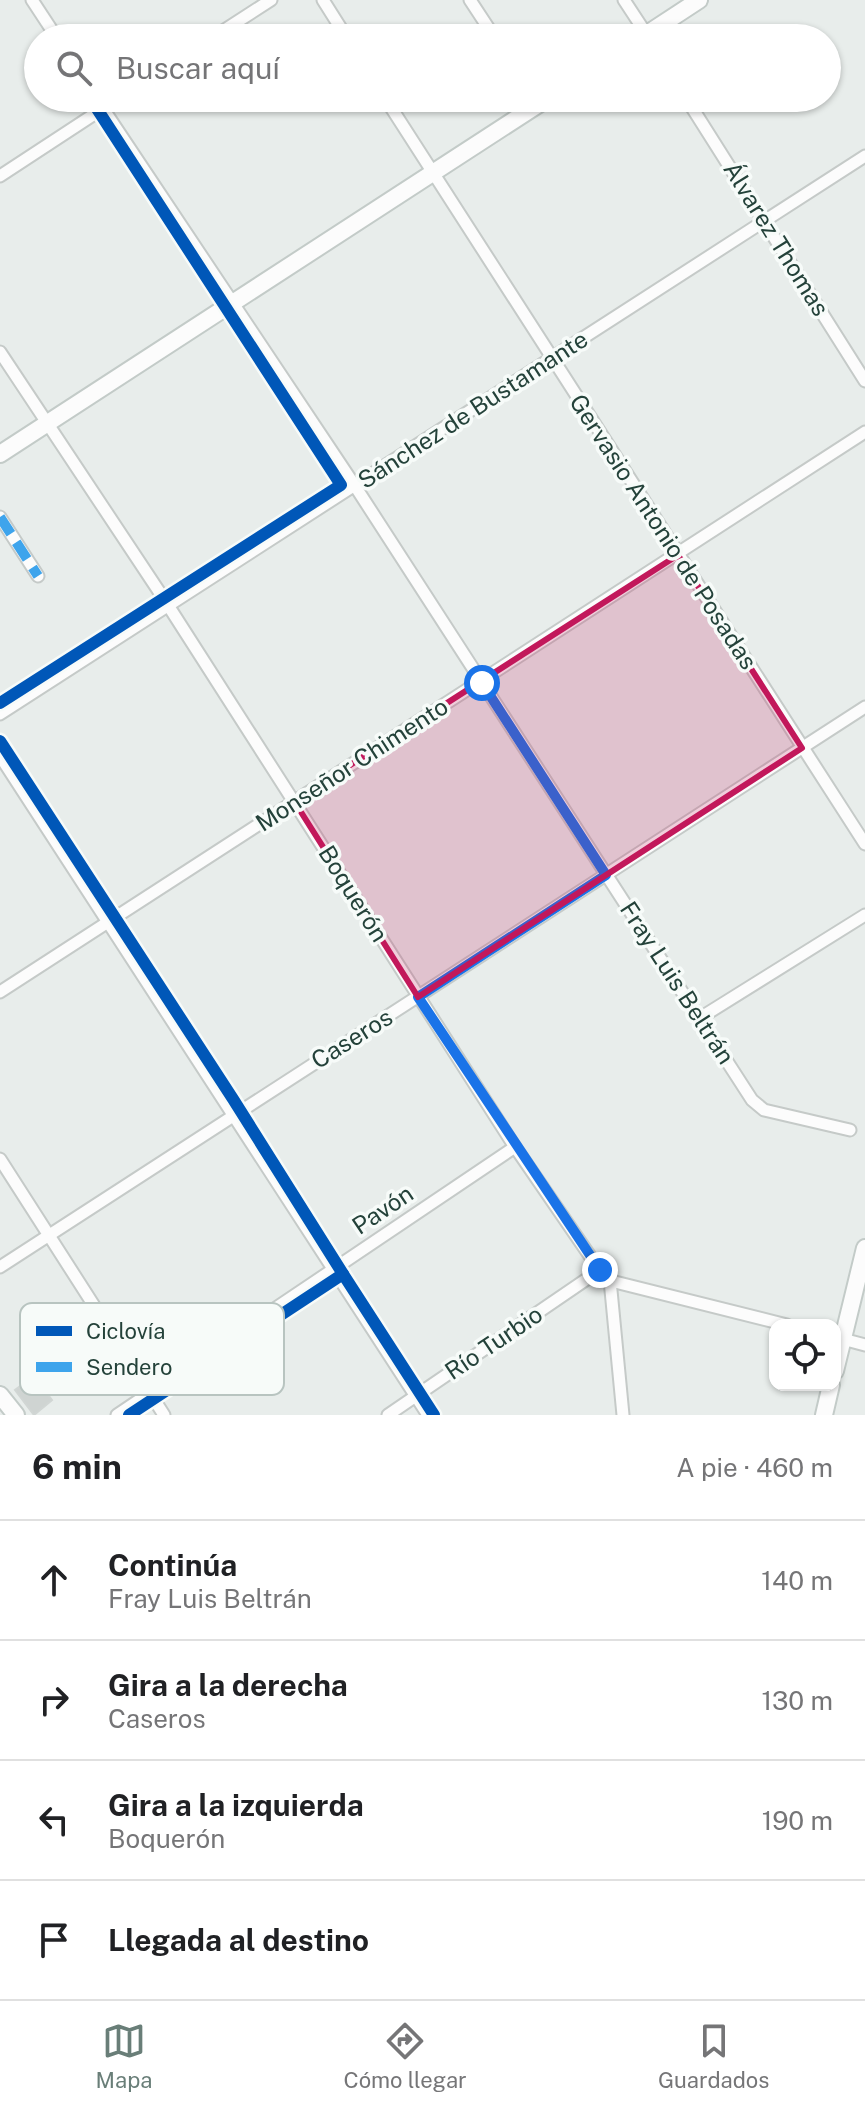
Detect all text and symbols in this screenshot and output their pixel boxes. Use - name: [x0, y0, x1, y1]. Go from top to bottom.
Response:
- search box: [24, 24, 841, 112]
- icon: search: [52, 46, 96, 90]
- text: Buscar aquí: [116, 50, 280, 86]
- street label: Álvarez Thomas: [718, 156, 835, 321]
- street label: Sánchez de Bustamante: [352, 324, 593, 494]
- street label: Gervasio Antonio de Posadas: [564, 389, 763, 674]
- route start: [464, 665, 500, 701]
- street label: Monseñor Chimento: [250, 692, 453, 837]
- street label: Boquerón: [313, 840, 394, 947]
- street label: Fray Luis Beltrán: [615, 896, 741, 1069]
- street label: Caseros: [306, 1002, 397, 1074]
- street label: Pavón: [347, 1179, 418, 1240]
- route end: [582, 1252, 618, 1288]
- street label: Río Turbio: [439, 1299, 547, 1385]
- legend: [20, 1303, 284, 1395]
- text: Ciclovía: [86, 1318, 165, 1344]
- map controls: [769, 1319, 841, 1391]
- button: locate: [769, 1319, 841, 1391]
- text: Sendero: [86, 1354, 172, 1380]
- text: 6 min: [32, 1447, 122, 1487]
- text: A pie · 460 m: [676, 1452, 833, 1483]
- text: Continúa: [108, 1547, 237, 1583]
- icon: ahead: [32, 1558, 76, 1602]
- text: 140 m: [761, 1565, 833, 1596]
- text: Fray Luis Beltrán: [108, 1583, 312, 1614]
- text: Gira a la derecha: [108, 1667, 348, 1703]
- icon: right: [32, 1678, 76, 1722]
- text: 130 m: [761, 1685, 833, 1716]
- text: Caseros: [108, 1703, 206, 1734]
- text: Gira a la izquierda: [108, 1787, 364, 1823]
- icon: left: [32, 1798, 76, 1842]
- text: 190 m: [762, 1805, 833, 1836]
- text: Boquerón: [108, 1823, 225, 1854]
- icon: arrive: [32, 1918, 76, 1962]
- text: Llegada al destino: [108, 1922, 369, 1958]
- tab: Mapa: [96, 2019, 152, 2093]
- tab: Cómo llegar: [344, 2019, 467, 2093]
- tab: Guardados: [658, 2019, 769, 2093]

